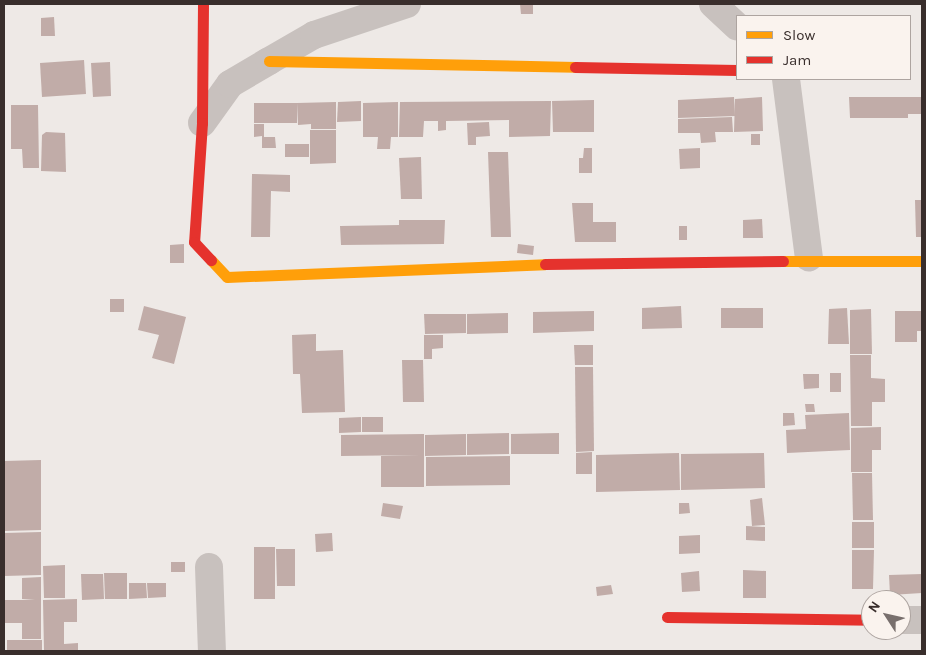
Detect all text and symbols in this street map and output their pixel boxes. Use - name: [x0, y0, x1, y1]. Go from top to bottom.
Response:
- legend: [736, 15, 911, 80]
- text: Slow: [783, 26, 815, 44]
- text: Jam: [783, 51, 811, 69]
- north arrow: [861, 590, 911, 640]
- text: N: [864, 598, 884, 616]

